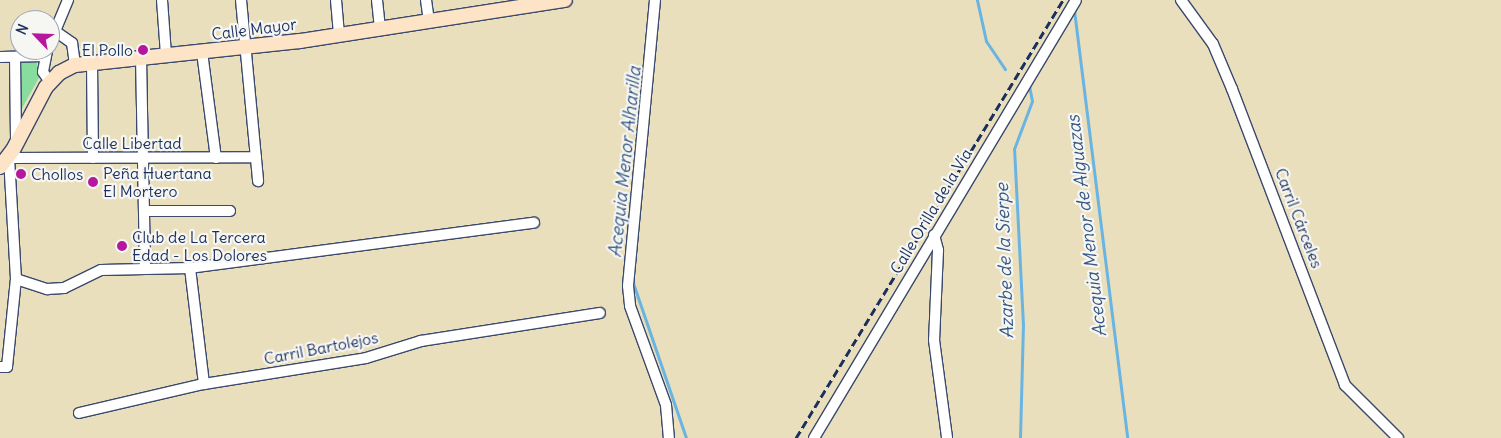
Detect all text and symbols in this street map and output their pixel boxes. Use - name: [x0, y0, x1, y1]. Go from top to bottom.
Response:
- north arrow: [10, 10, 60, 60]
- street label: Calle Mayor: [210, 14, 298, 44]
- text: N: [12, 21, 32, 37]
- place label: El Pollo: [82, 40, 133, 60]
- marker: El Pollo: [137, 44, 149, 56]
- water label: Acequia Menor Alharilla: [604, 66, 646, 258]
- water label: Acequia Menor de Alguazas: [1063, 114, 1111, 338]
- street label: Calle Libertad: [82, 133, 182, 153]
- street label: Calle Orilla de la Vía: [886, 145, 976, 277]
- place label: Peña Huertana El Mortero: [103, 163, 212, 201]
- place label: Chollos: [31, 164, 83, 184]
- street label: Carril Cárceles: [1271, 165, 1327, 271]
- marker: Chollos: [15, 168, 27, 180]
- marker: Peña Huertana El Mortero: [87, 176, 99, 188]
- water label: Azarbe de la Sierpe: [991, 183, 1019, 339]
- place label: Club de La Tercera Edad - Los Dolores: [132, 227, 267, 265]
- marker: Club de La Tercera Edad - Los Dolores: [116, 240, 128, 252]
- street label: Carril Bartolejos: [262, 327, 380, 369]

